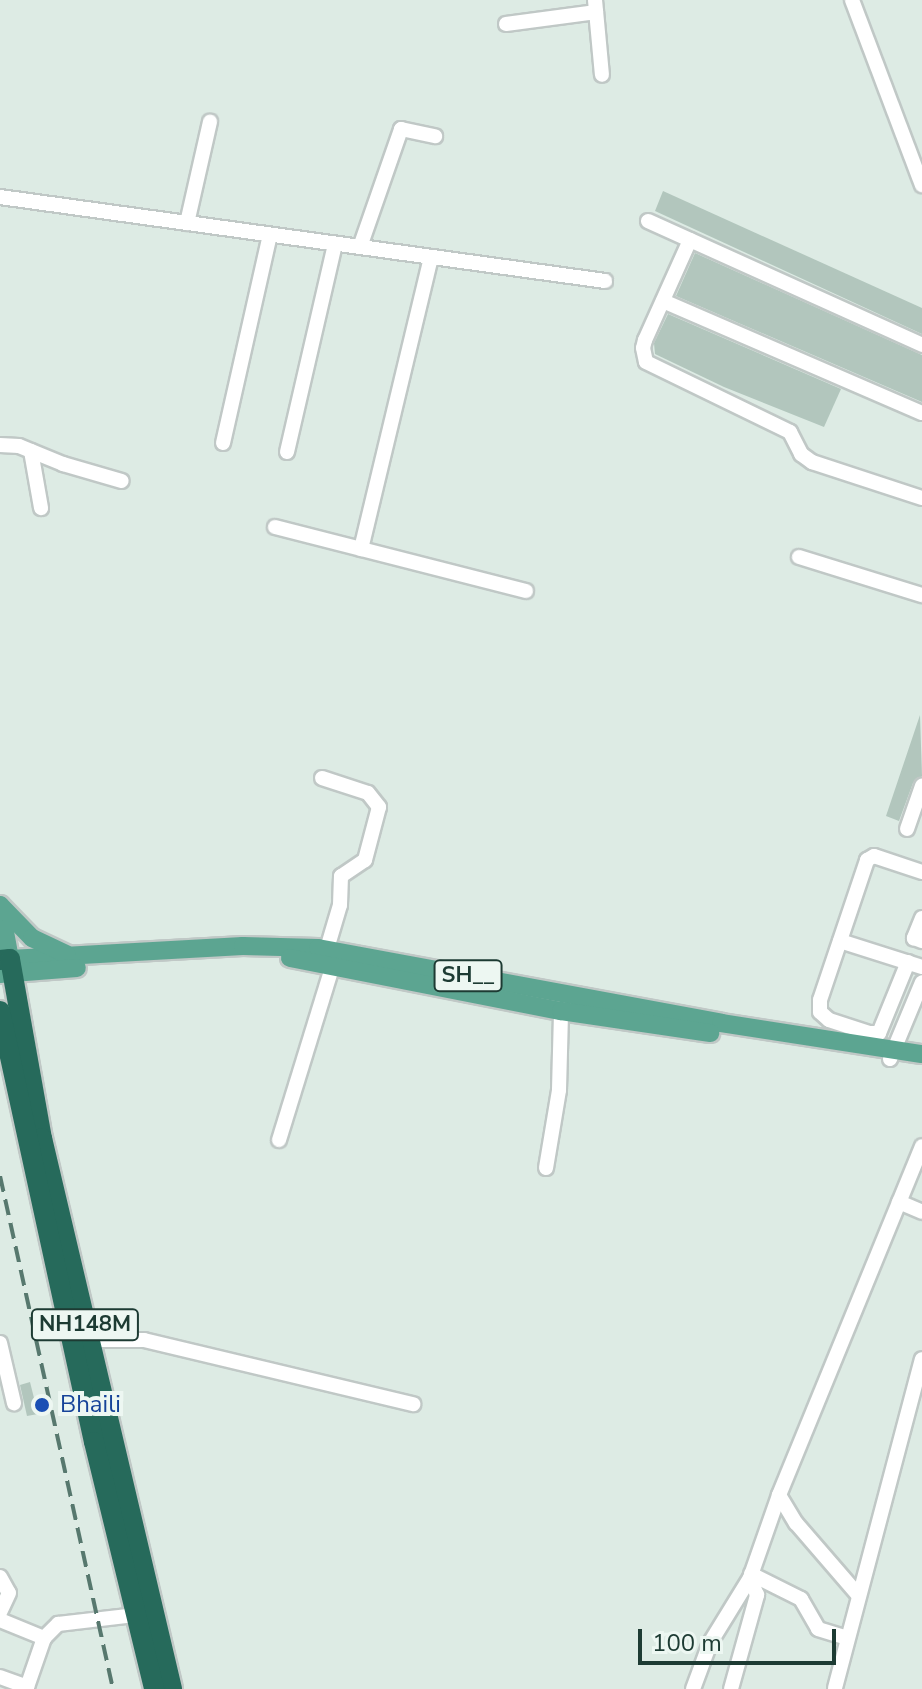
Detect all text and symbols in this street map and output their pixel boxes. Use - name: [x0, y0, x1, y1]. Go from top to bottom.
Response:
- road number: SH__: [432, 958, 504, 994]
- road number: NH148M: [29, 1307, 141, 1343]
- place label: Bhaili: [60, 1391, 121, 1419]
- marker: Bhaili: [31, 1394, 53, 1416]
- scale bar: [642, 1613, 840, 1663]
- text: 100 m: [652, 1627, 722, 1659]

